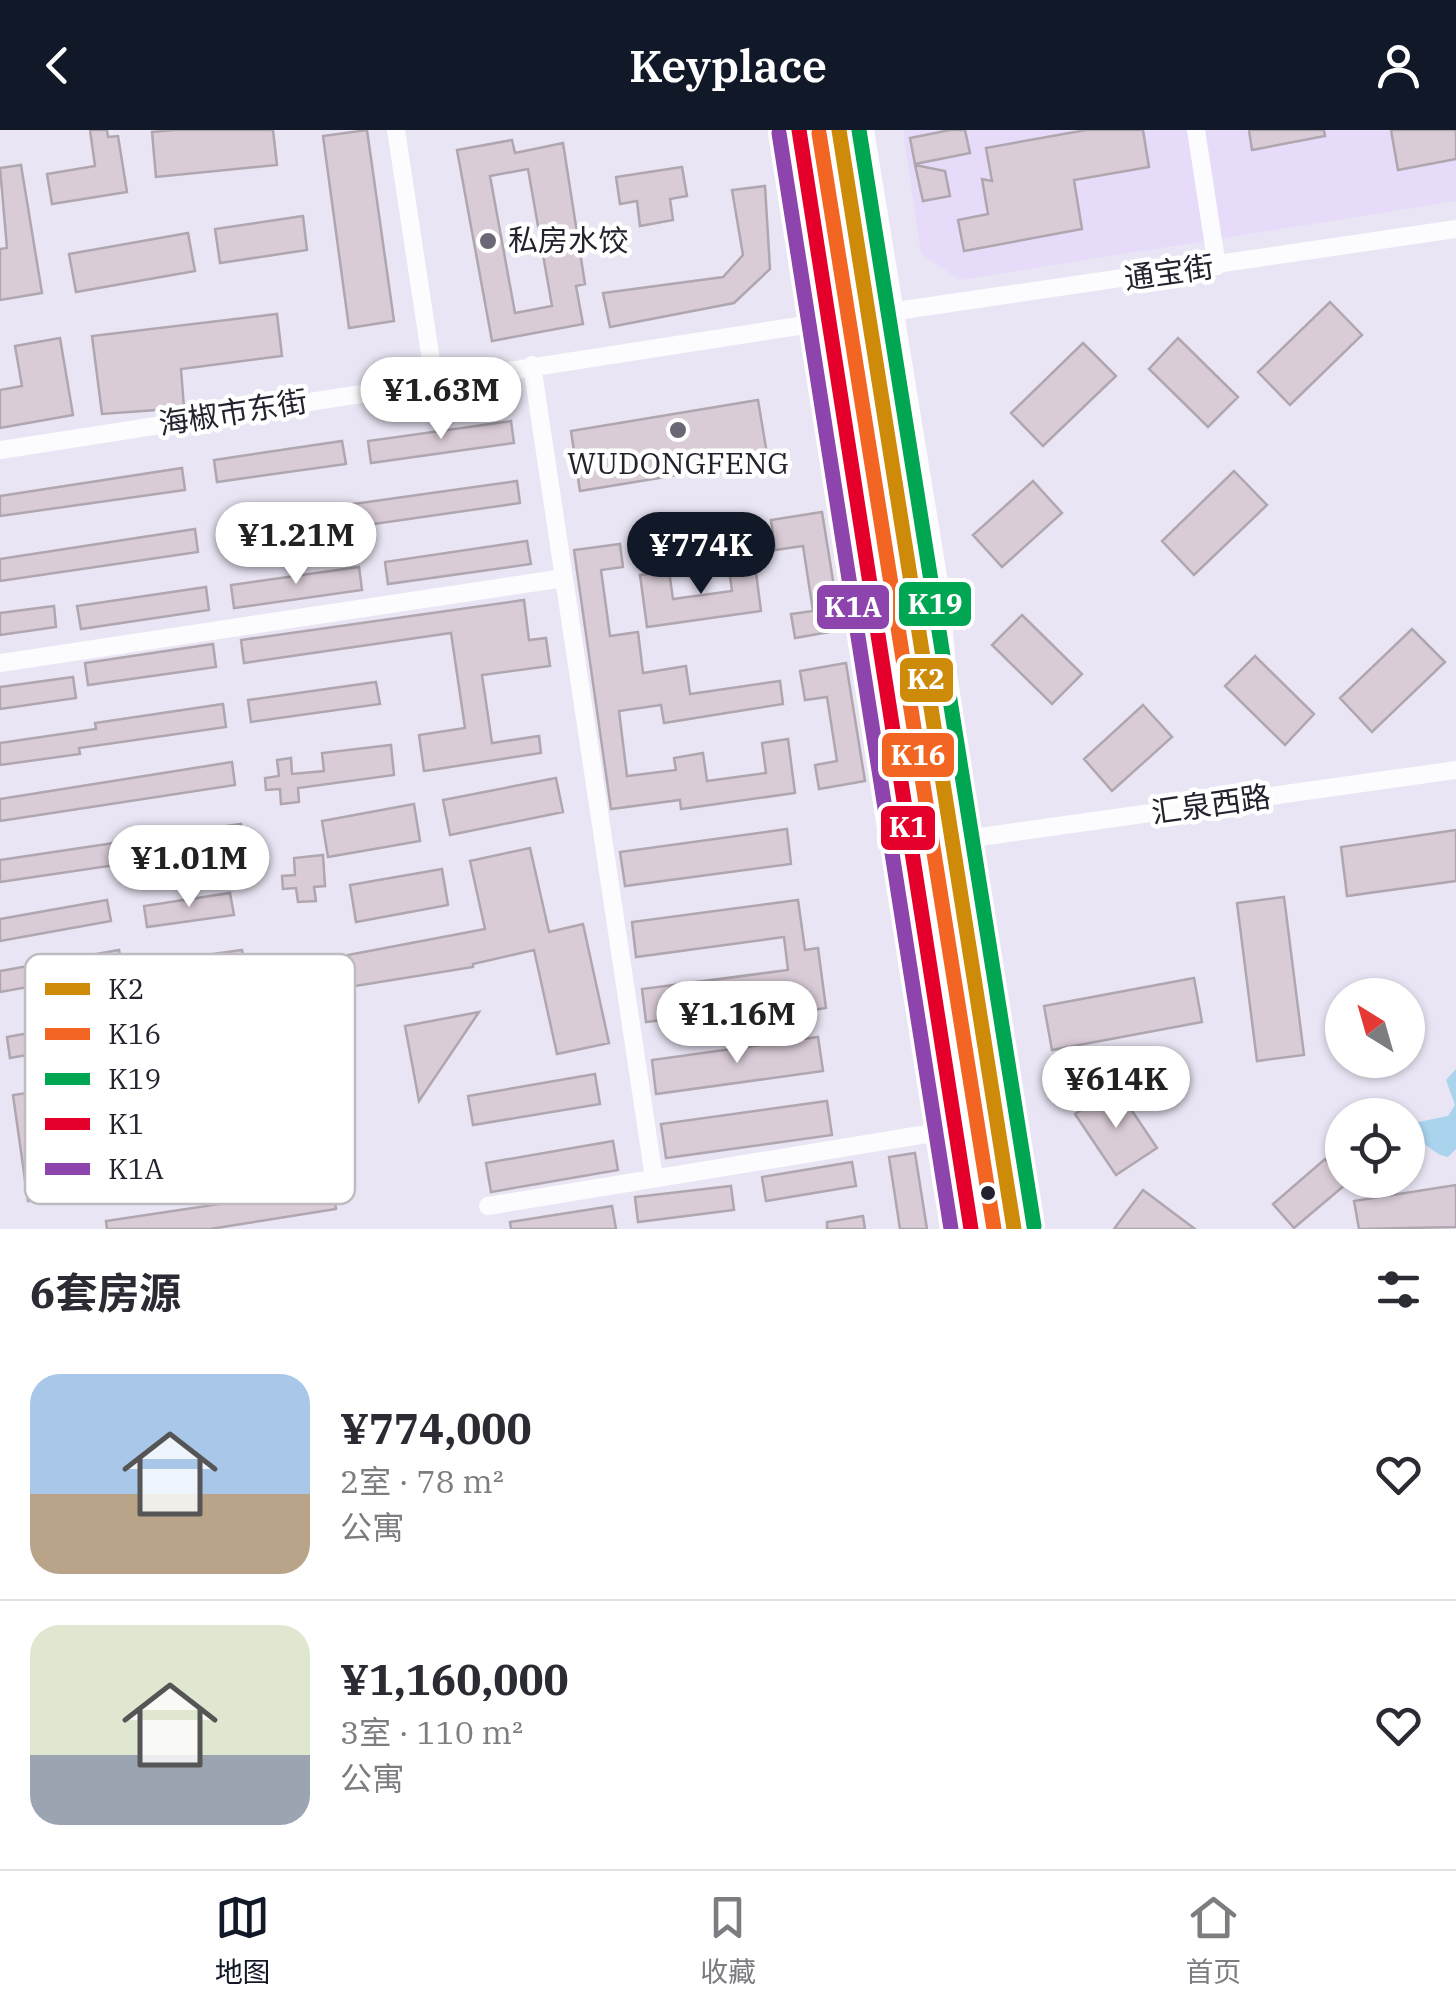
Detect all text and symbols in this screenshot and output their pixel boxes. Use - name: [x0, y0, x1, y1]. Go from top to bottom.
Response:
- text: Keyplace: [629, 36, 827, 94]
- icon: back: [30, 38, 85, 93]
- icon: person: [1371, 38, 1426, 93]
- place label: 私房水饺: [508, 220, 628, 259]
- marker: 私房水饺: [477, 230, 499, 252]
- street label: 通宝街: [1122, 246, 1216, 297]
- pin: ¥1.63M: [360, 357, 522, 442]
- text: ¥1.63M: [382, 368, 500, 410]
- street label: 海椒市东街: [156, 381, 310, 443]
- marker: WUDONGFENG: [667, 419, 689, 441]
- place label: WUDONGFENG: [567, 443, 789, 482]
- pin: ¥1.21M: [215, 502, 377, 587]
- pin: ¥774K: [631, 512, 771, 597]
- text: ¥1.21M: [237, 513, 355, 555]
- text: ¥774K: [649, 523, 753, 565]
- line badge: K19: [897, 580, 973, 628]
- line badge: K1A: [815, 583, 891, 631]
- text: K19: [907, 585, 963, 622]
- text: K1A: [824, 588, 882, 625]
- line badge: K2: [898, 656, 955, 704]
- text: K2: [907, 660, 945, 697]
- line badge: K16: [880, 731, 956, 779]
- text: K16: [890, 736, 946, 773]
- street label: 汇泉西路: [1149, 776, 1273, 831]
- line badge: K1: [879, 804, 937, 852]
- text: K1: [889, 808, 927, 845]
- pin: ¥1.01M: [108, 825, 270, 910]
- text: ¥1.01M: [130, 836, 248, 878]
- legend: [25, 954, 355, 1204]
- text: K2: [108, 970, 145, 1007]
- north arrow: [1325, 978, 1425, 1078]
- map controls: [1325, 978, 1425, 1198]
- pin: ¥1.16M: [656, 981, 818, 1066]
- text: ¥1.16M: [678, 992, 796, 1034]
- text: K16: [108, 1015, 161, 1052]
- pin: ¥614K: [1046, 1046, 1186, 1131]
- text: ¥614K: [1064, 1057, 1168, 1099]
- text: K19: [108, 1060, 161, 1097]
- button: locate: [1325, 1098, 1425, 1198]
- text: K1: [108, 1105, 145, 1142]
- text: K1A: [108, 1150, 164, 1187]
- unlabelled marker: [978, 1183, 998, 1203]
- icon: filters: [1371, 1262, 1426, 1317]
- text: 6套房源: [30, 1265, 181, 1320]
- text: ¥774,000: [340, 1401, 532, 1456]
- icon: home: [110, 1414, 230, 1534]
- icon: heart: [1371, 1447, 1426, 1502]
- text: 2室 · 78 m²: [340, 1460, 504, 1502]
- text: 公寓: [340, 1506, 404, 1548]
- text: ¥1,160,000: [340, 1652, 569, 1707]
- icon: home: [110, 1665, 230, 1785]
- icon: heart: [1371, 1698, 1426, 1753]
- text: 3室 · 110 m²: [340, 1711, 523, 1753]
- text: 公寓: [340, 1757, 404, 1799]
- tab: 地图: [215, 1890, 271, 1990]
- tab: 收藏: [700, 1890, 756, 1990]
- tab: 首页: [1185, 1890, 1241, 1990]

